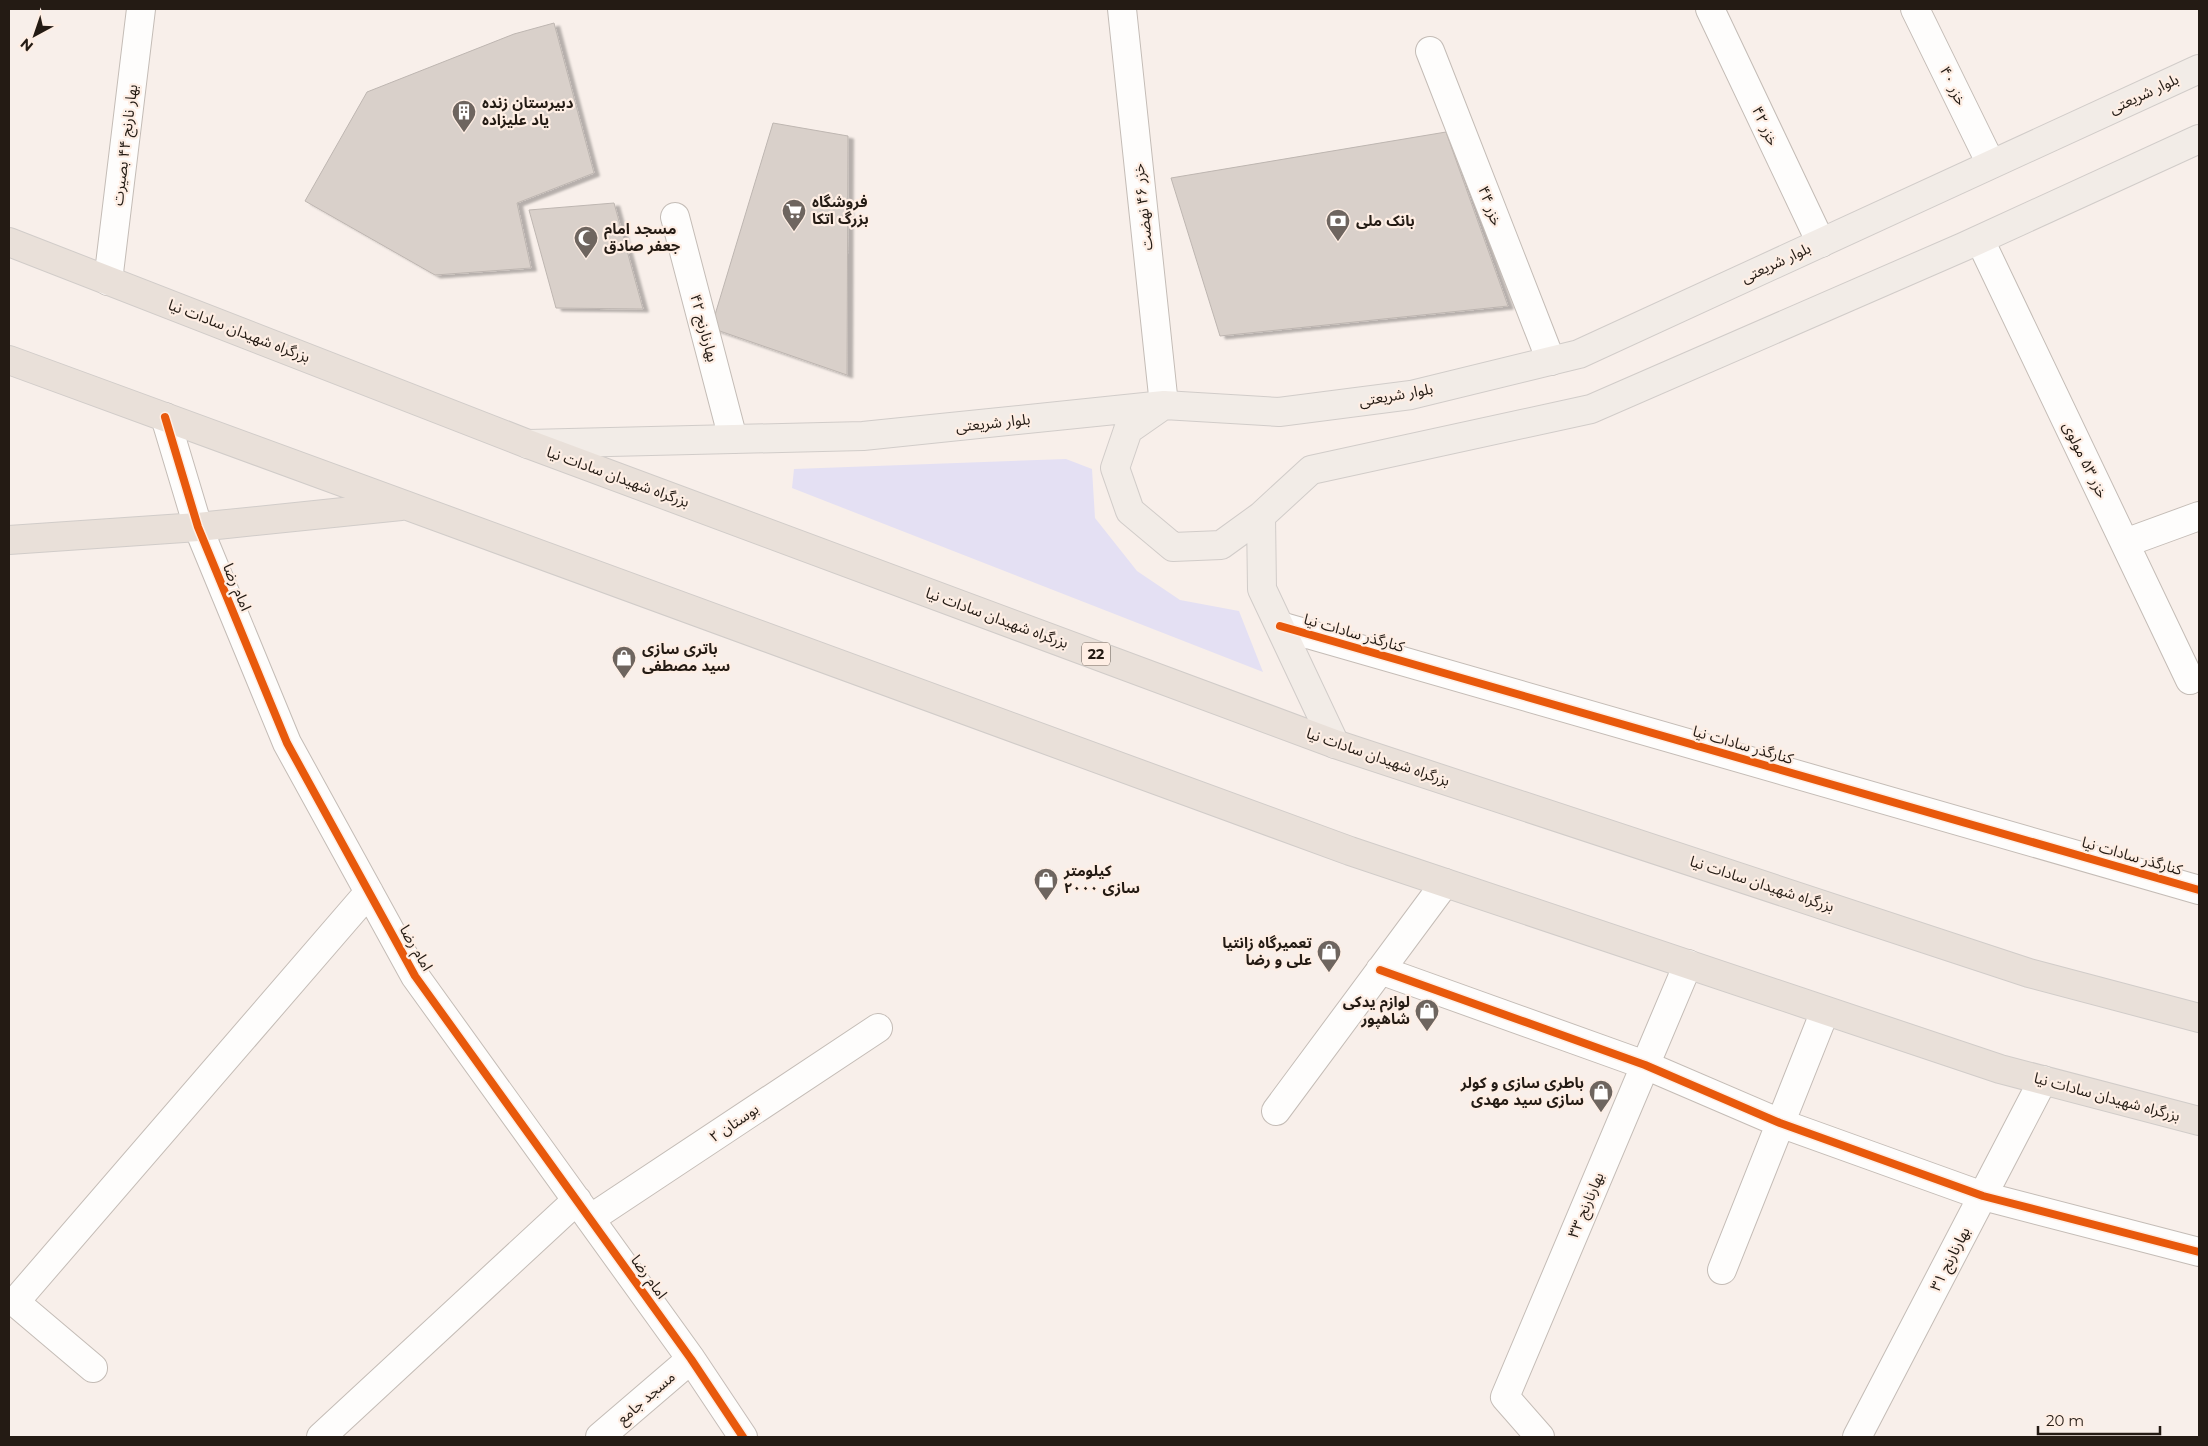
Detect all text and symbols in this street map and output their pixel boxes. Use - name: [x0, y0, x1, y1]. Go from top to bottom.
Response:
- north arrow: [10, 10, 60, 60]
- text: N: [17, 34, 37, 55]
- street label: خزر ۴۰: [1936, 63, 1971, 109]
- street label: بلوار شریعتی: [2106, 69, 2182, 118]
- street label: بهار نارنج ۴۴ بصیرت: [108, 83, 144, 207]
- place label: دبیرستان زنده یاد علیزاده: [482, 93, 574, 129]
- building icon: دبیرستان زنده یاد علیزاده: [451, 99, 477, 133]
- street label: خزر ۴۲: [1748, 103, 1783, 149]
- street label: خزر ۴۶ نهضت: [1128, 162, 1157, 252]
- street label: خزر ۴۴: [1474, 183, 1507, 229]
- place label: فروشگاه بزرگ اتکا: [812, 192, 869, 228]
- supermarket icon: فروشگاه بزرگ اتکا: [781, 198, 807, 232]
- bank icon: بانک ملی: [1325, 208, 1351, 242]
- place label: بانک ملی: [1356, 211, 1415, 230]
- place label: مسجد امام جعفر صادق: [604, 219, 681, 255]
- mosque icon: مسجد امام جعفر صادق: [573, 225, 599, 259]
- street label: بلوار شریعتی: [1738, 238, 1814, 287]
- street label: بهارنارنج ۴۲: [683, 292, 723, 365]
- street label: بزرگراه شهیدان سادات نیا: [165, 295, 313, 366]
- street label: بلوار شریعتی: [1357, 379, 1434, 410]
- street label: بلوار شریعتی: [955, 409, 1031, 436]
- street label: خزر ۵۳ مولوی: [2059, 418, 2112, 501]
- street label: بزرگراه شهیدان سادات نیا: [544, 442, 692, 511]
- street label: امام رضا: [217, 560, 256, 614]
- street label: بزرگراه شهیدان سادات نیا: [923, 583, 1071, 652]
- street label: کنارگذر سادات نیا: [1302, 609, 1407, 656]
- place label: باتری سازی سید مصطفی: [642, 639, 730, 675]
- road number: 22: [1082, 642, 1110, 666]
- shop icon: باتری سازی سید مصطفی: [611, 645, 637, 679]
- street label: کنارگذر سادات نیا: [1691, 721, 1796, 768]
- street label: بزرگراه شهیدان سادات نیا: [1304, 723, 1452, 790]
- street label: کنارگذر سادات نیا: [2080, 832, 2185, 879]
- street label: بزرگراه شهیدان سادات نیا: [1688, 851, 1837, 916]
- place label: کیلومتر سازی ۲۰۰۰: [1063, 861, 1140, 897]
- shop icon: کیلومتر سازی ۲۰۰۰: [1033, 867, 1059, 901]
- street label: امام رضا: [394, 921, 437, 975]
- place label: تعمیرگاه زانتیا علی و رضا: [1222, 933, 1313, 969]
- shop icon: تعمیرگاه زانتیا علی و رضا: [1316, 939, 1342, 973]
- place label: لوازم یدکی شاهپور: [1343, 992, 1410, 1029]
- shop icon: لوازم یدکی شاهپور: [1414, 998, 1440, 1032]
- street label: بزرگراه شهیدان سادات نیا: [2032, 1068, 2182, 1125]
- place label: باطری سازی و کولر سازی سید مهدی: [1460, 1073, 1584, 1109]
- shop icon: باطری سازی و کولر سازی سید مهدی: [1588, 1079, 1614, 1113]
- street label: بوستان ۲: [705, 1099, 762, 1146]
- street label: بهارنارنج ۳۳: [1563, 1169, 1611, 1242]
- street label: بهارنارنج ۳۱: [1925, 1224, 1976, 1295]
- street label: امام رضا: [625, 1251, 672, 1304]
- street label: مسجد جامع: [613, 1367, 681, 1430]
- scale bar: [2038, 1404, 2160, 1436]
- text: 20 m: [2046, 1411, 2084, 1430]

